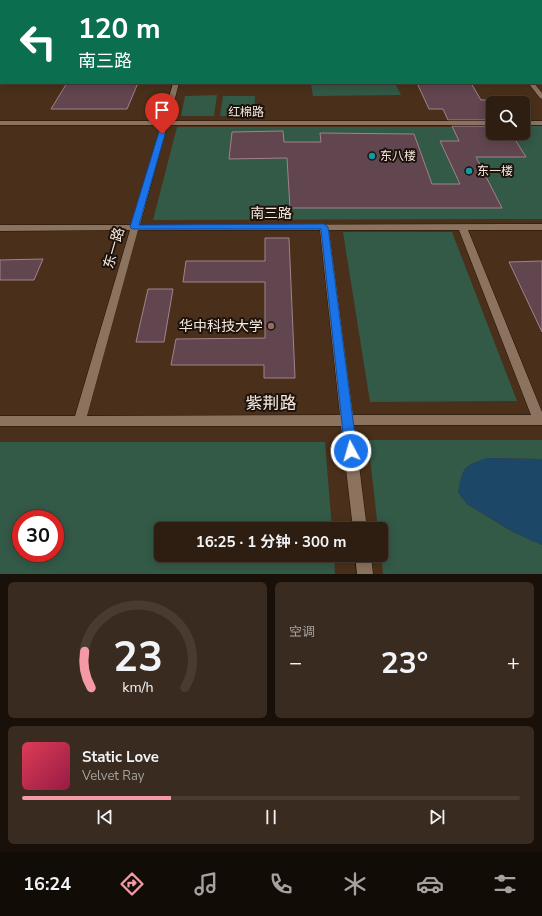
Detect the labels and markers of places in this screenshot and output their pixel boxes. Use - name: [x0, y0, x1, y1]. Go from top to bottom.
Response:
- pin: [145, 93, 179, 134]
- place label: 东八楼: [380, 148, 416, 164]
- marker: 东八楼: [367, 151, 377, 161]
- place label: 东一楼: [477, 163, 513, 179]
- marker: 东一楼: [464, 166, 474, 176]
- place label: 华中科技大学: [179, 317, 263, 336]
- marker: 华中科技大学: [266, 321, 276, 331]

